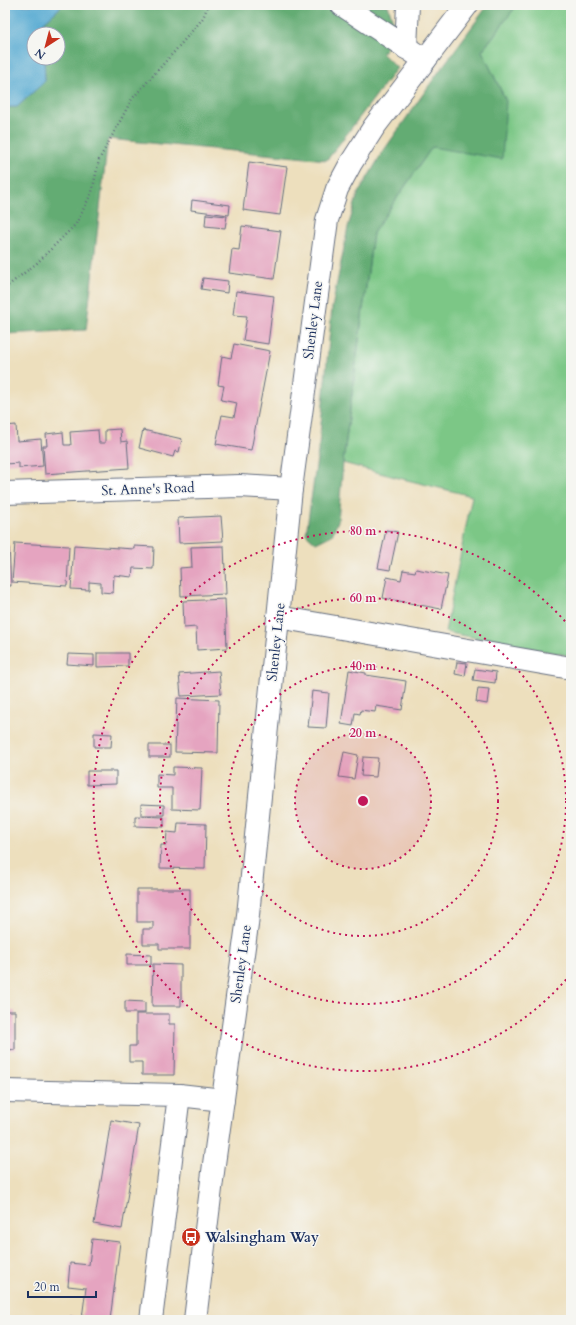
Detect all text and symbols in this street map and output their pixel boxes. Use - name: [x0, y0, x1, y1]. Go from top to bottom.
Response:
- north arrow: [26, 26, 66, 66]
- text: N: [32, 45, 49, 63]
- street label: Shenley Lane: [299, 280, 327, 360]
- street label: St. Anne's Road: [101, 478, 196, 500]
- text: 80 m: [350, 523, 377, 539]
- text: 60 m: [350, 590, 377, 606]
- street label: Shenley Lane: [262, 602, 290, 682]
- text: 40 m: [350, 658, 377, 674]
- text: 20 m: [350, 725, 377, 741]
- centre of rings: [356, 794, 370, 808]
- street label: Shenley Lane: [226, 924, 256, 1004]
- bus stop icon: Walsingham Way: [180, 1226, 202, 1248]
- place label: Walsingham Way: [204, 1228, 319, 1247]
- scale bar: [28, 1273, 96, 1299]
- text: 20 m: [34, 1279, 61, 1295]

